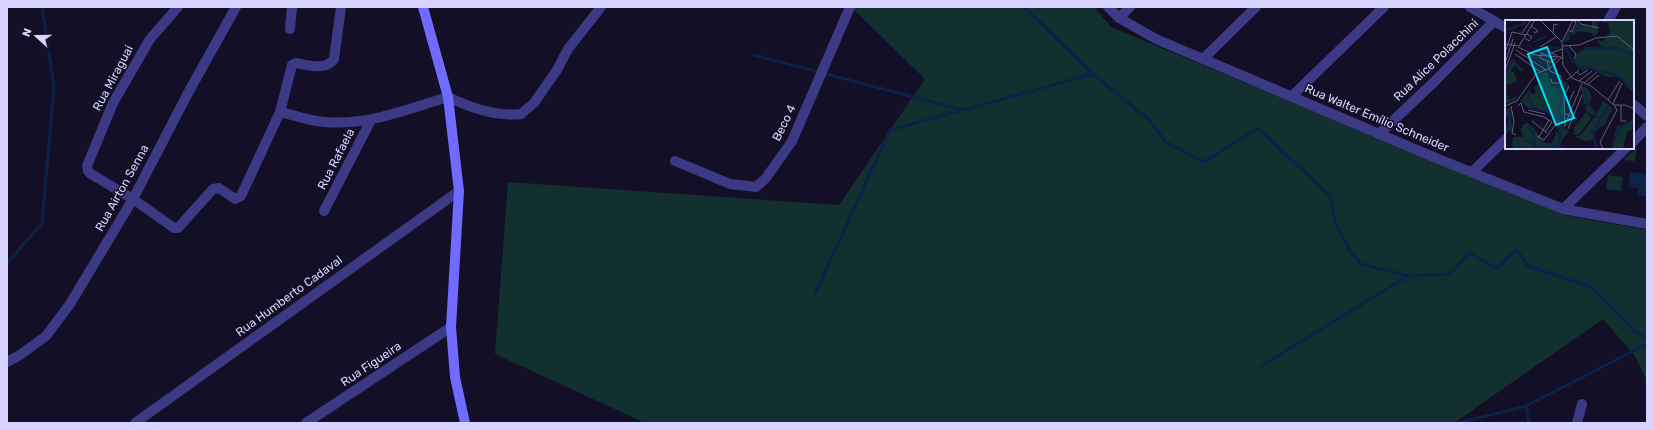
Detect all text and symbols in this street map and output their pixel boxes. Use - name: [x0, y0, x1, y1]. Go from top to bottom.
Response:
- north arrow: [16, 16, 56, 56]
- street label: Rua Alice Polacchini: [1391, 16, 1481, 104]
- inset map: [1505, 20, 1634, 149]
- text: N: [20, 26, 35, 39]
- street label: Rua Miraguai: [90, 43, 136, 113]
- street label: Rua Walter Emílio Schneider: [1303, 81, 1452, 155]
- street label: Beco 4: [769, 102, 799, 143]
- street label: Rua Rafaela: [315, 126, 357, 192]
- street label: Rua Airton Senna: [92, 142, 152, 234]
- street label: Rua Humberto Cadaval: [233, 253, 345, 339]
- street label: Rua Figueira: [338, 339, 404, 389]

